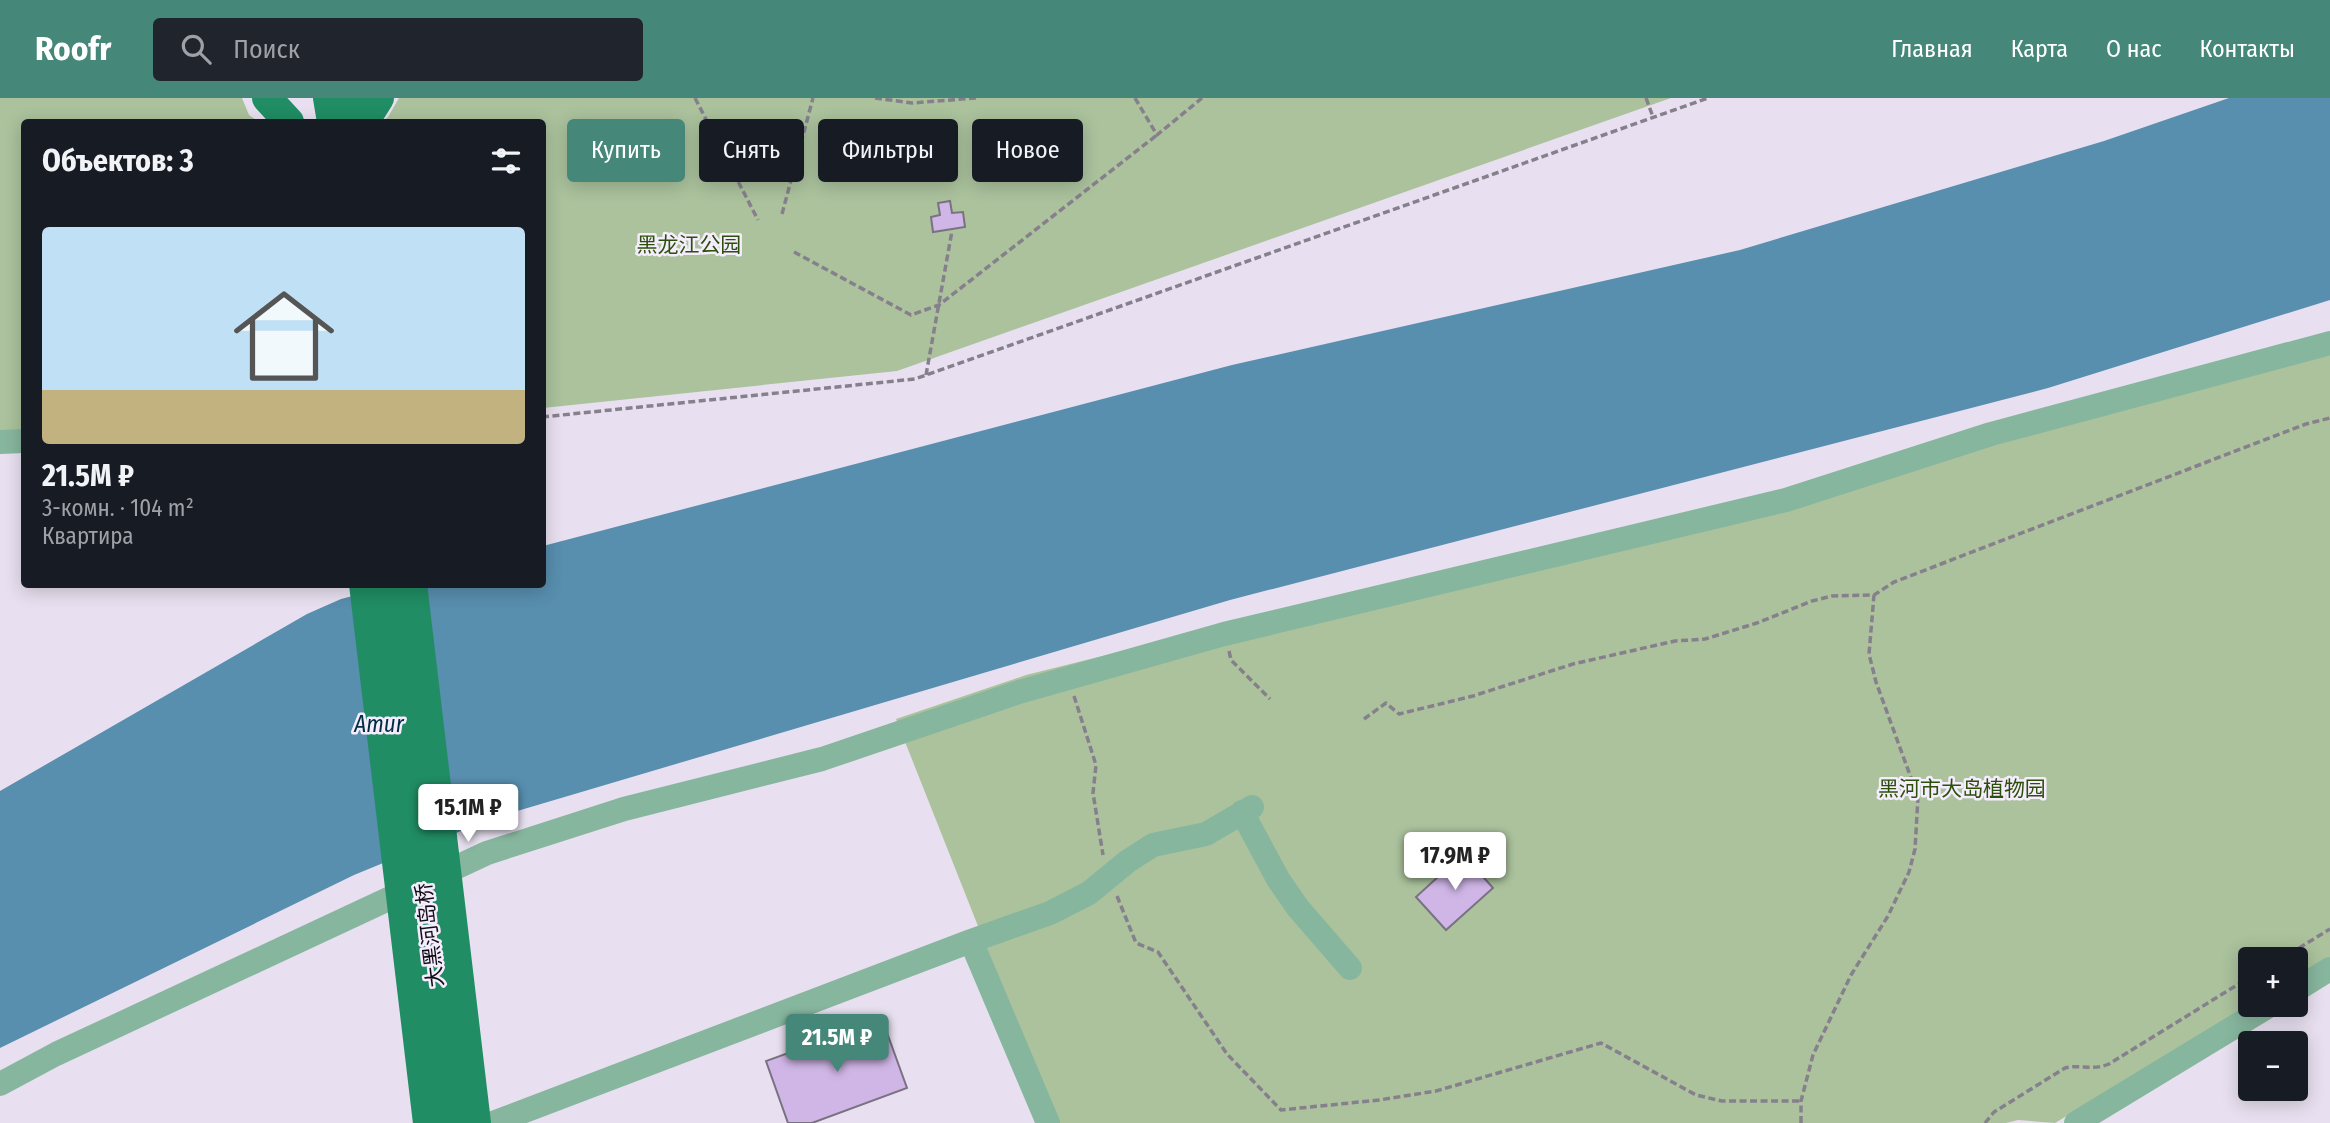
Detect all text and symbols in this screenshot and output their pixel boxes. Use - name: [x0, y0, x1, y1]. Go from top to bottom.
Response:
- search box: [153, 18, 643, 81]
- text: Roofr: [35, 29, 111, 69]
- icon: search: [177, 30, 215, 68]
- text: Поиск: [233, 34, 300, 65]
- text: Главная: [1891, 35, 1973, 63]
- text: Карта: [2011, 35, 2068, 63]
- text: О нас: [2106, 35, 2161, 63]
- text: Контакты: [2199, 35, 2295, 63]
- chip: Купить: [567, 119, 685, 182]
- chip: Снять: [699, 119, 804, 182]
- chip: Фильтры: [818, 119, 958, 182]
- chip: Новое: [972, 119, 1083, 182]
- icon: filters: [487, 142, 525, 180]
- text: Объектов: 3: [42, 143, 194, 179]
- park label: 黑龙江公园: [637, 232, 742, 258]
- icon: home: [221, 273, 347, 399]
- text: 21.5M ₽: [42, 458, 134, 494]
- text: 3-комн. · 104 m²: [42, 494, 194, 522]
- text: Квартира: [42, 522, 134, 550]
- water label: Amur: [353, 710, 405, 738]
- park label: 黑河市大岛植物园: [1878, 776, 2046, 802]
- pin: 15.1M ₽: [403, 784, 533, 844]
- text: 15.1M ₽: [434, 793, 502, 821]
- pin: 17.9M ₽: [1390, 832, 1520, 892]
- text: 17.9M ₽: [1420, 841, 1490, 869]
- street label: 大黑河岛桥: [411, 881, 449, 989]
- map controls: [2238, 947, 2308, 1101]
- button: +: [2238, 947, 2308, 1017]
- pin: 21.5M ₽: [772, 1014, 902, 1074]
- text: 21.5M ₽: [802, 1023, 872, 1051]
- button: −: [2238, 1031, 2308, 1101]

